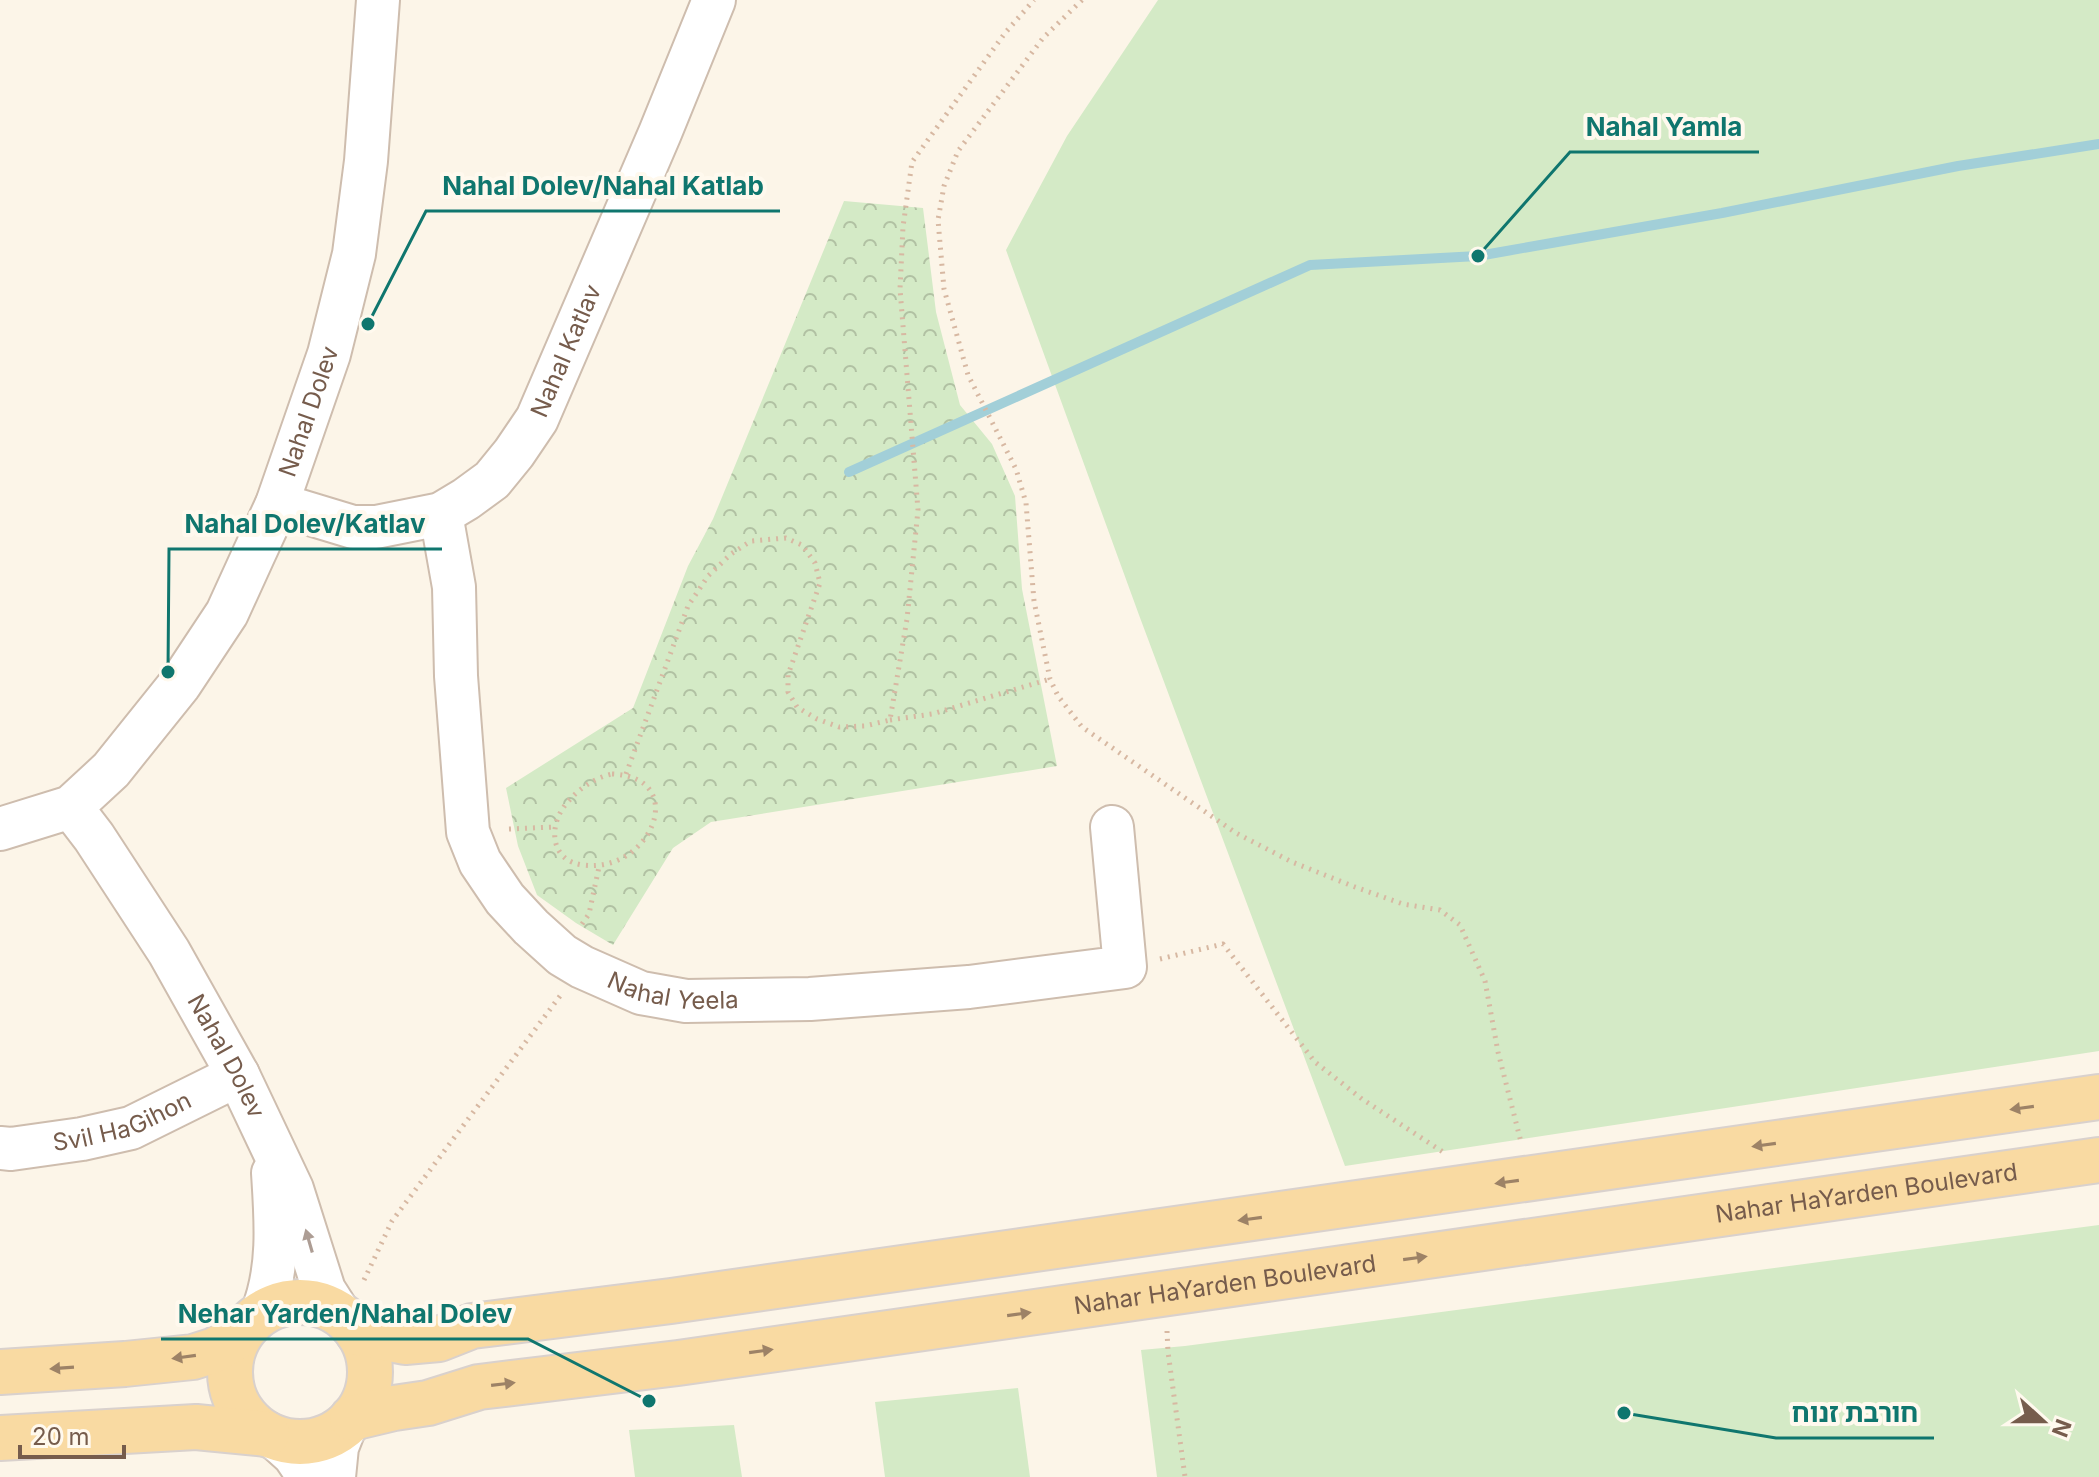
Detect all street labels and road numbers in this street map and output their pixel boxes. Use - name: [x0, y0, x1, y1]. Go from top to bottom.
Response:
- street label: Nahal Katlav: [524, 280, 607, 422]
- street label: Nahal Dolev: [273, 343, 344, 481]
- street label: Nahal Yeela: [603, 965, 739, 1016]
- street label: Nahal Dolev: [182, 989, 271, 1123]
- street label: Svil HaGihon: [51, 1085, 196, 1157]
- street label: Nahar HaYarden Boulevard: [1713, 1157, 2019, 1229]
- street label: Nahar HaYarden Boulevard: [1072, 1248, 1378, 1320]

